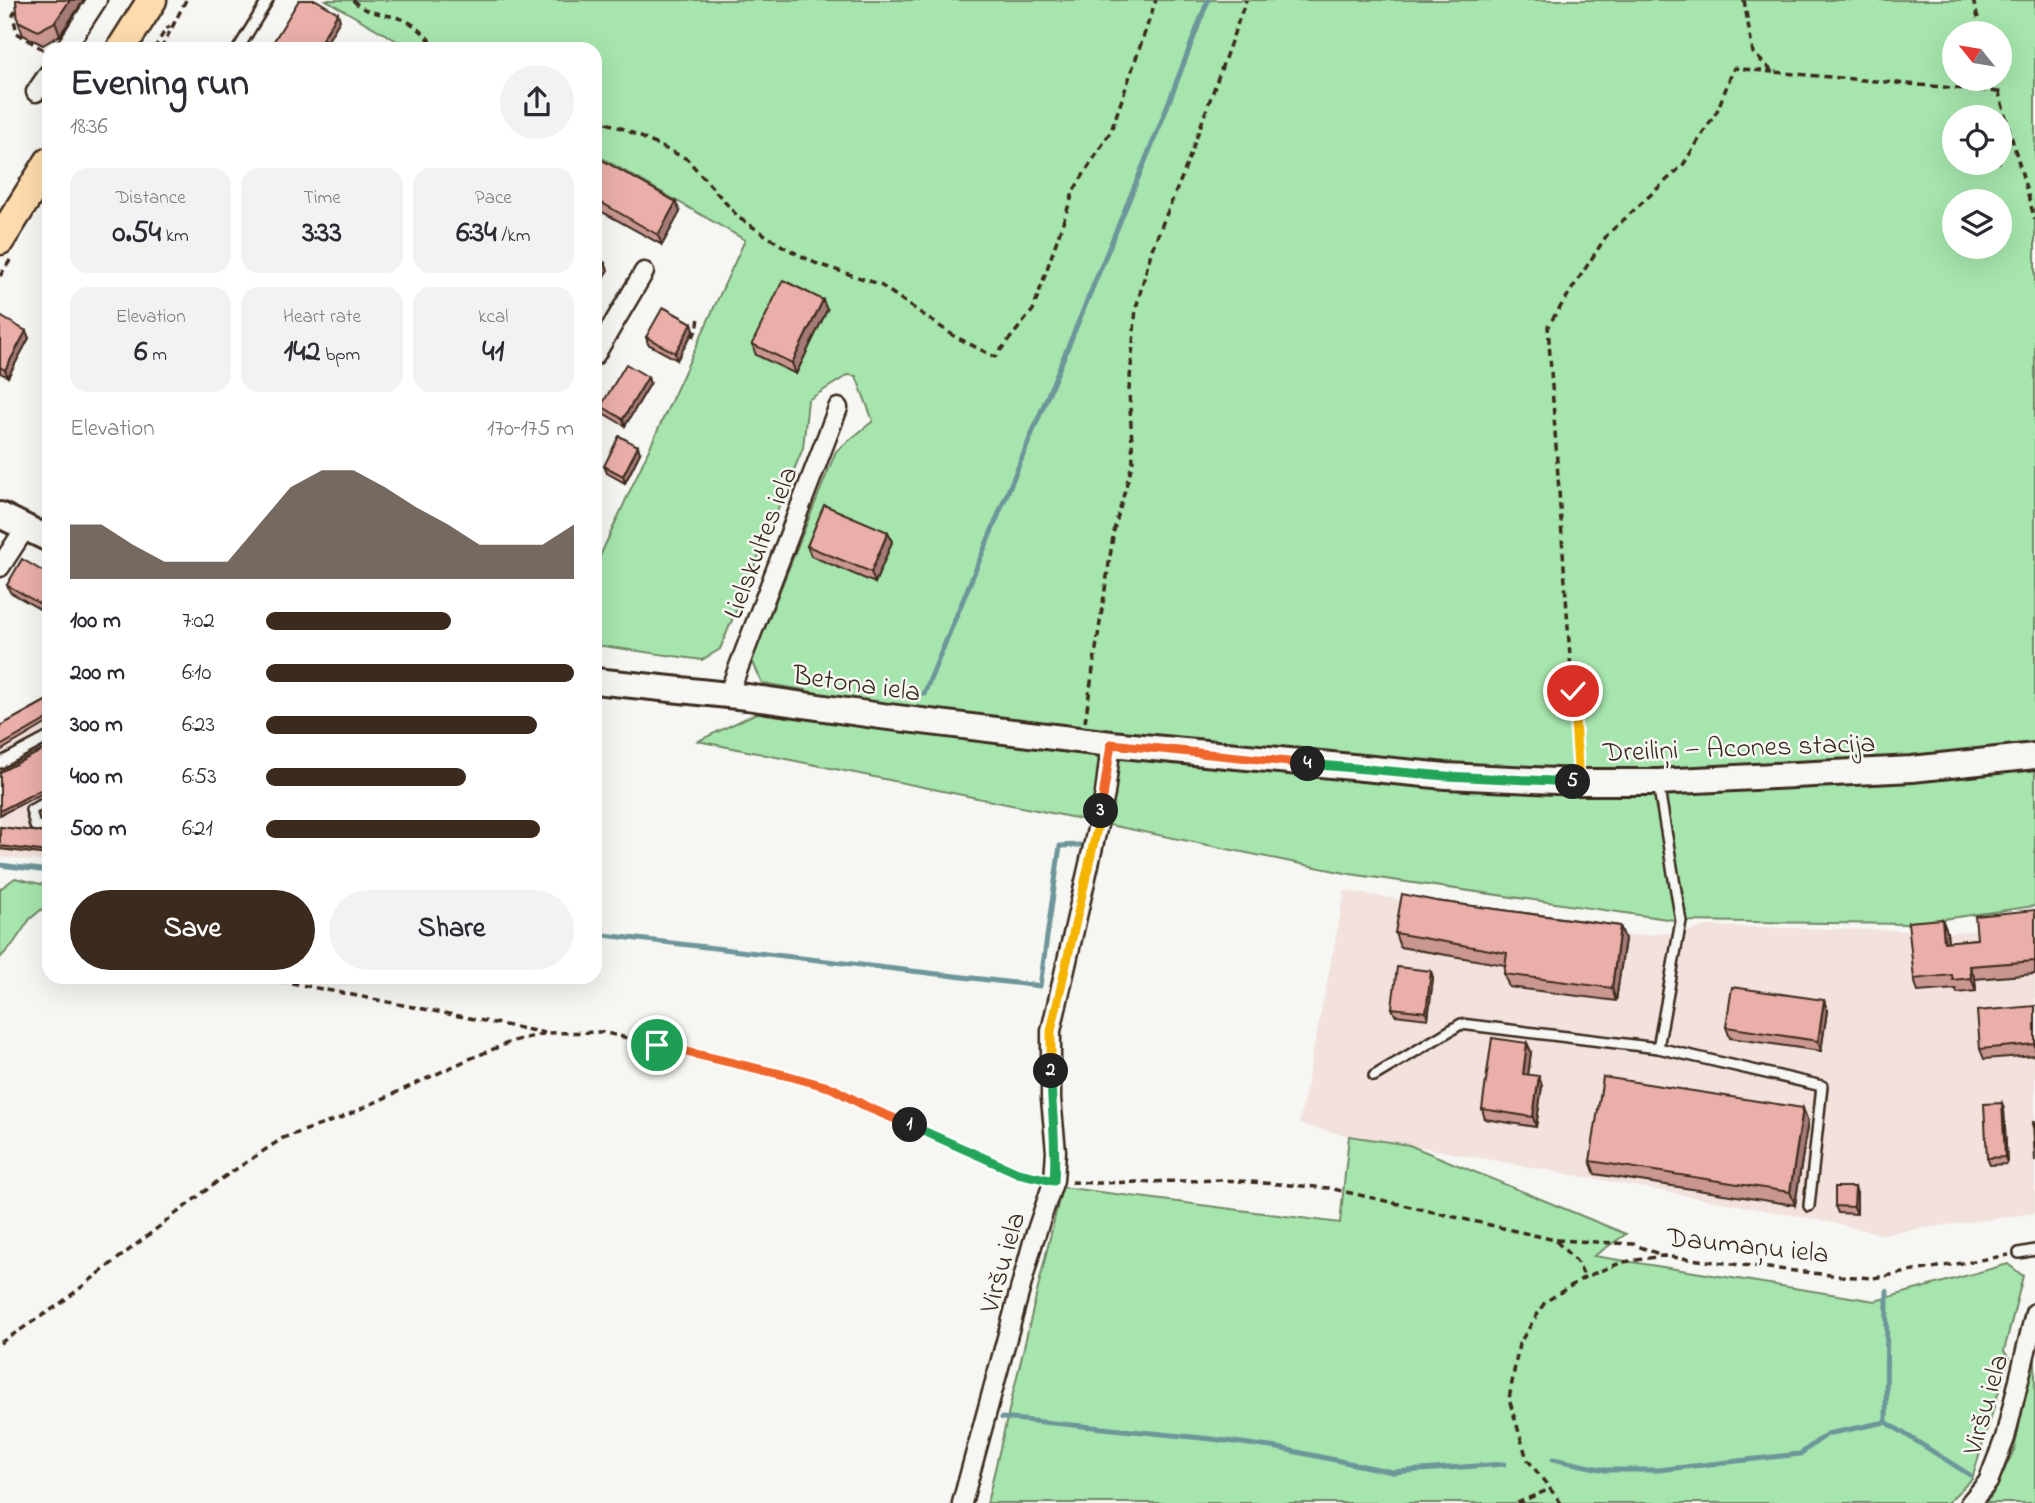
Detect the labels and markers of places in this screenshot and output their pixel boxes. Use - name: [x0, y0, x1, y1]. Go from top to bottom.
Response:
- pin: [1543, 661, 1603, 721]
- pin: 4: [1290, 746, 1326, 782]
- pin: 5: [1556, 764, 1590, 800]
- pin: 3: [1084, 794, 1118, 828]
- pin: [627, 1015, 687, 1075]
- pin: 2: [1034, 1054, 1068, 1088]
- pin: 1: [892, 1108, 928, 1142]

